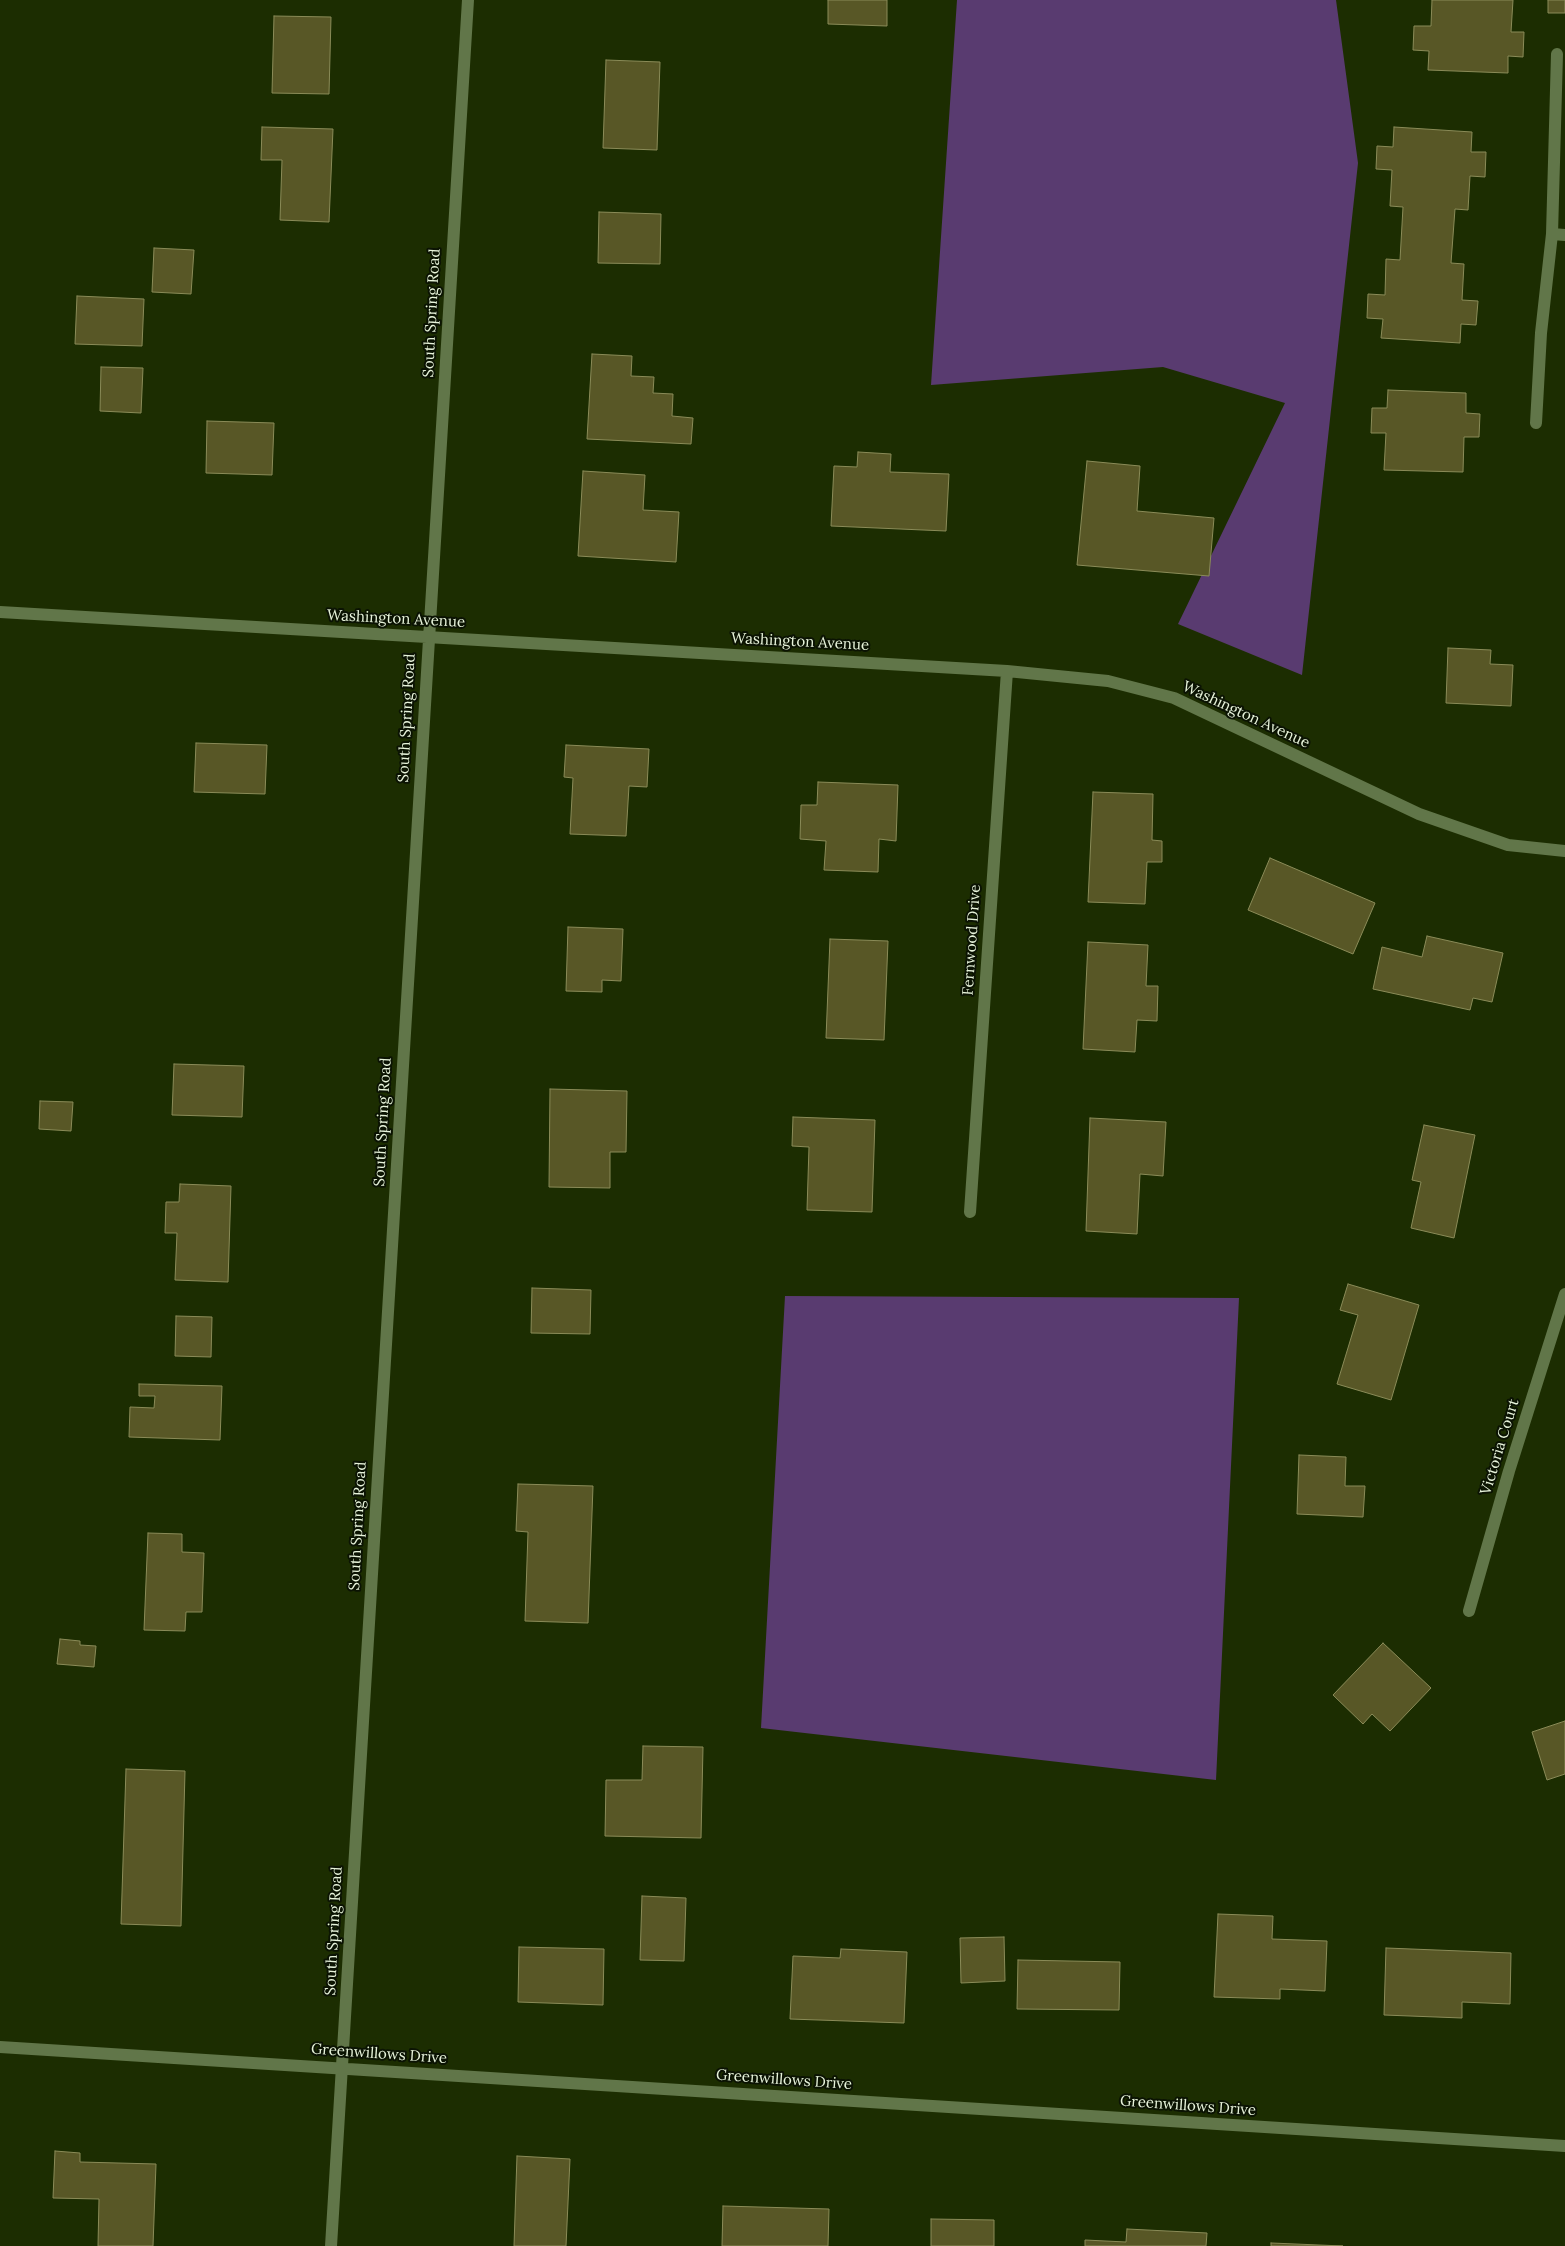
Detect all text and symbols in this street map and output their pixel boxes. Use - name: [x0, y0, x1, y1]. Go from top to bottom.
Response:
- street label: South Spring Road: [420, 248, 444, 378]
- street label: Washington Avenue: [327, 606, 465, 632]
- street label: Washington Avenue: [731, 629, 869, 655]
- street label: South Spring Road: [395, 653, 419, 783]
- street label: Washington Avenue: [1180, 678, 1312, 752]
- street label: Fernwood Drive: [959, 884, 985, 996]
- street label: South Spring Road: [371, 1057, 395, 1187]
- street label: Victoria Court: [1477, 1397, 1523, 1497]
- street label: South Spring Road: [346, 1461, 370, 1591]
- street label: South Spring Road: [322, 1866, 346, 1996]
- street label: Greenwillows Drive: [310, 2040, 448, 2068]
- street label: Greenwillows Drive: [715, 2066, 853, 2094]
- street label: Greenwillows Drive: [1119, 2092, 1257, 2120]

